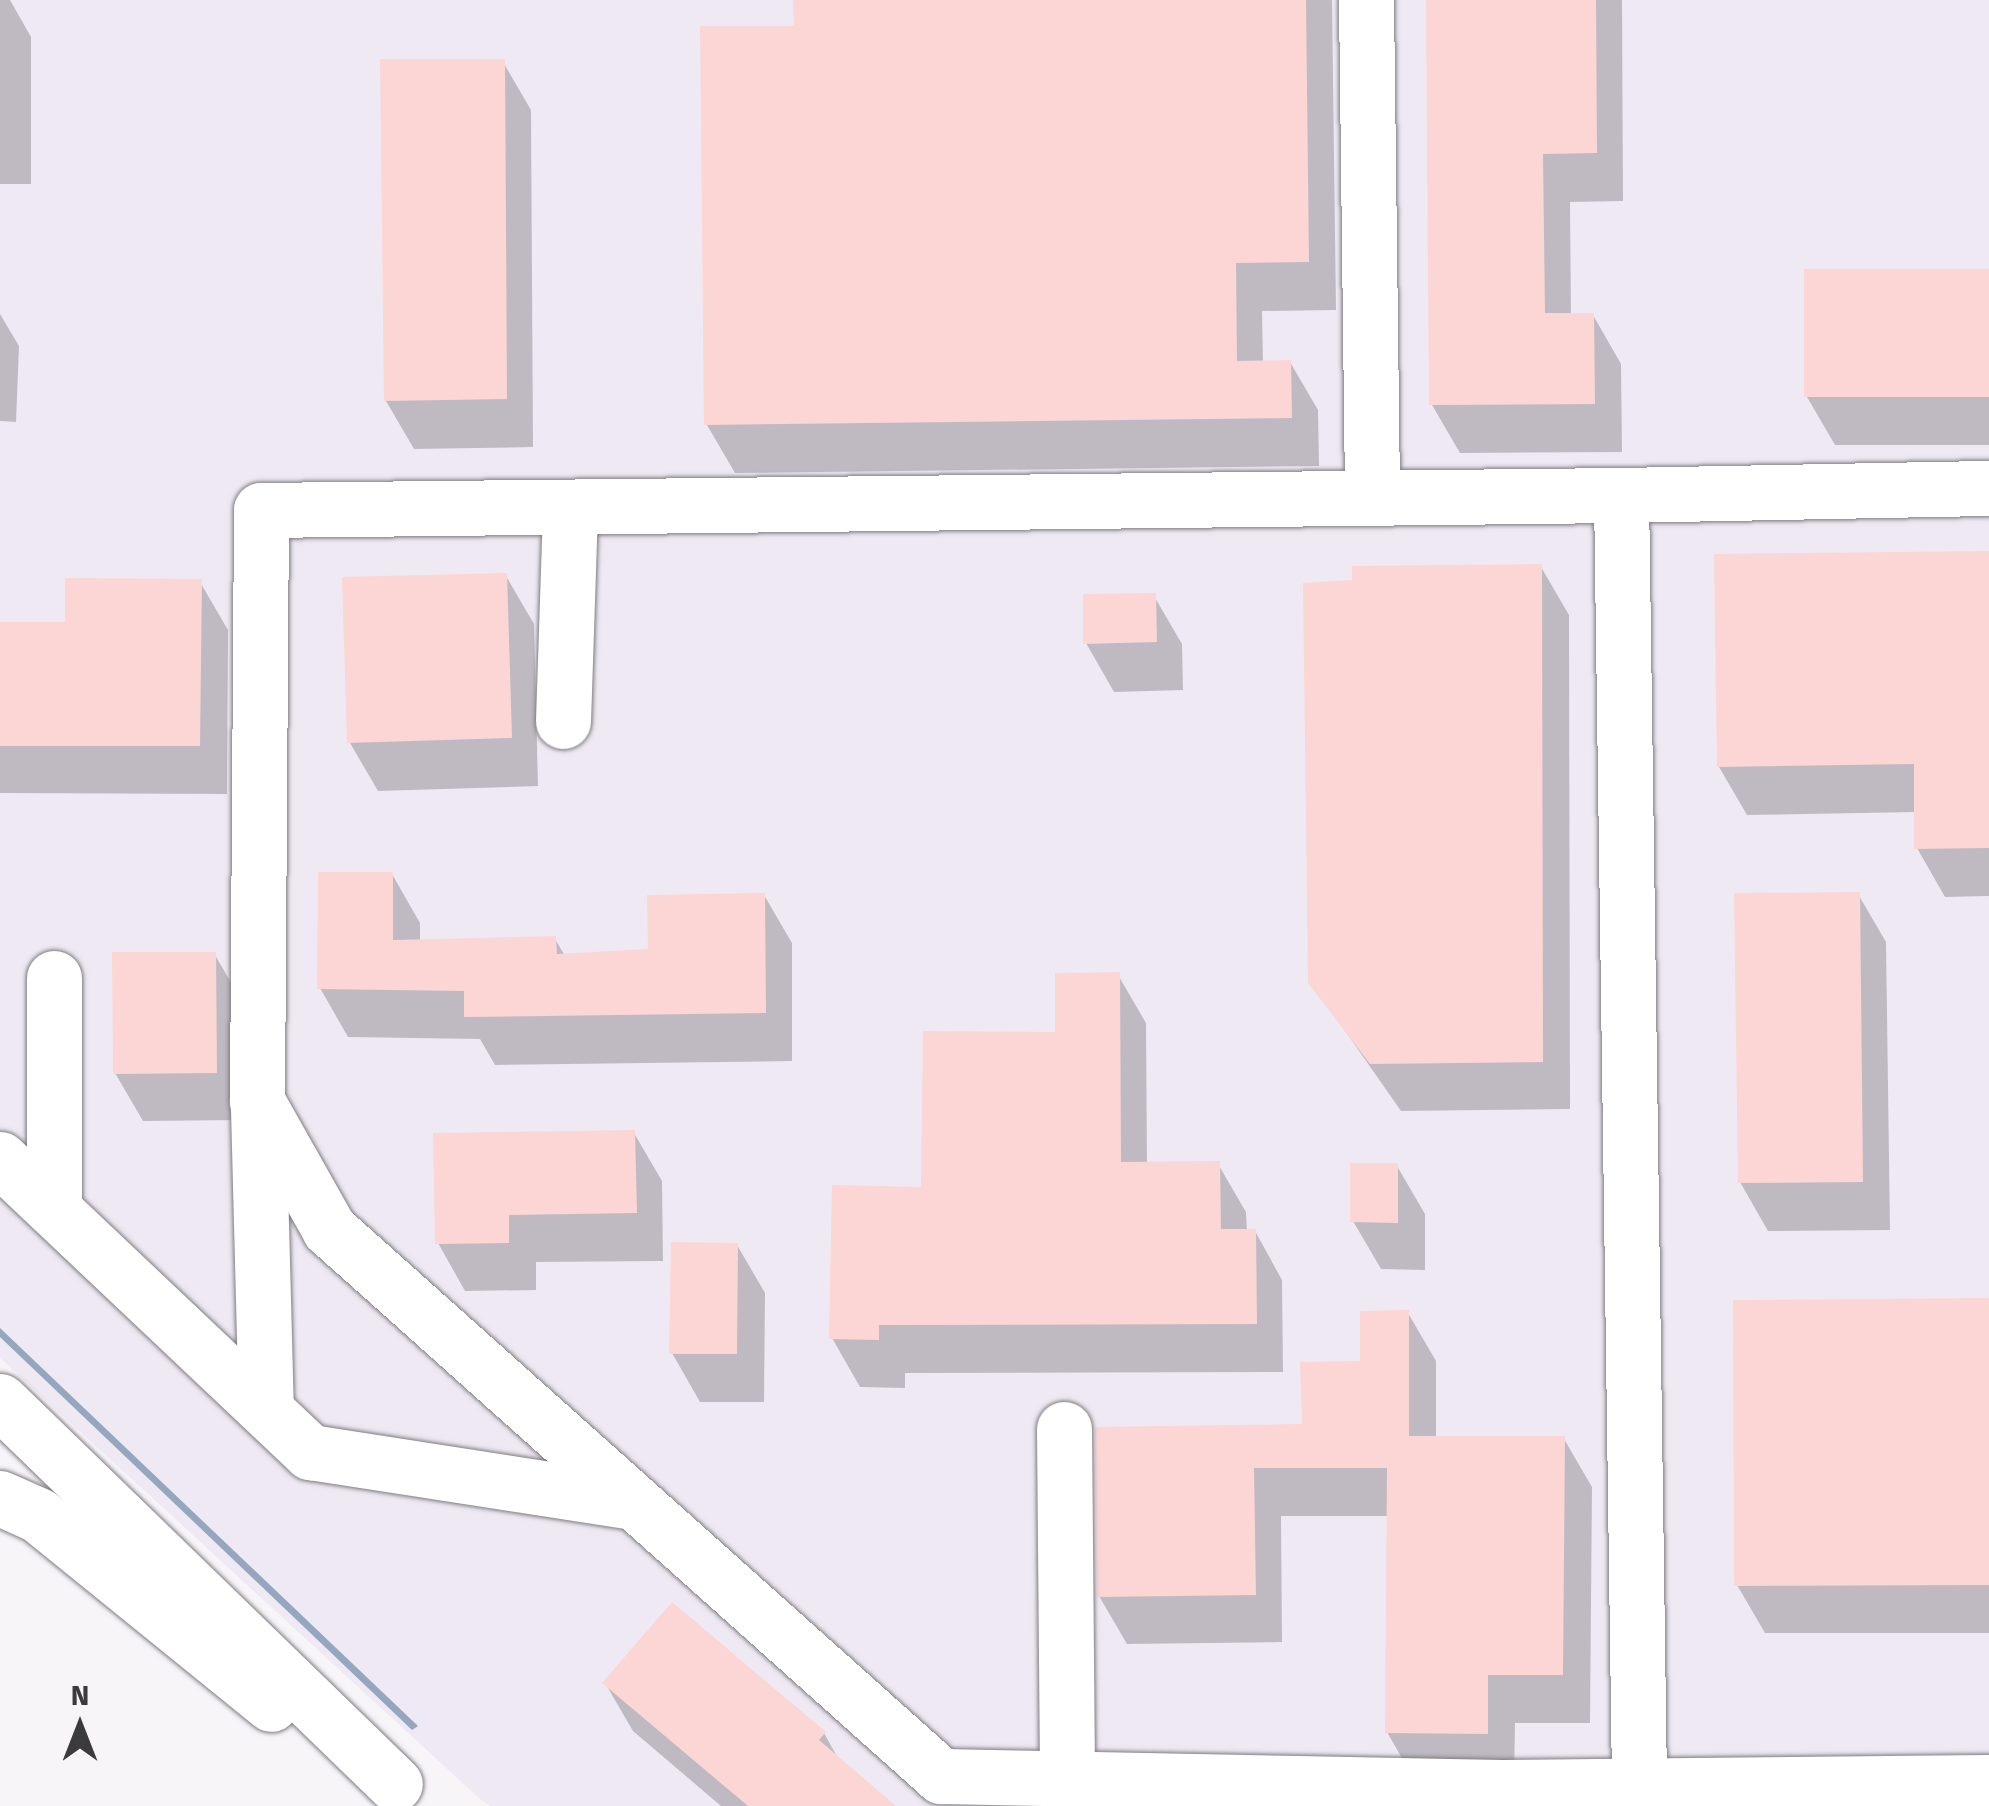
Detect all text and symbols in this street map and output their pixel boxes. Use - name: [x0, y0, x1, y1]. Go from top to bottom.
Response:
- north arrow: [30, 1676, 130, 1776]
- text: N: [71, 1679, 89, 1712]

